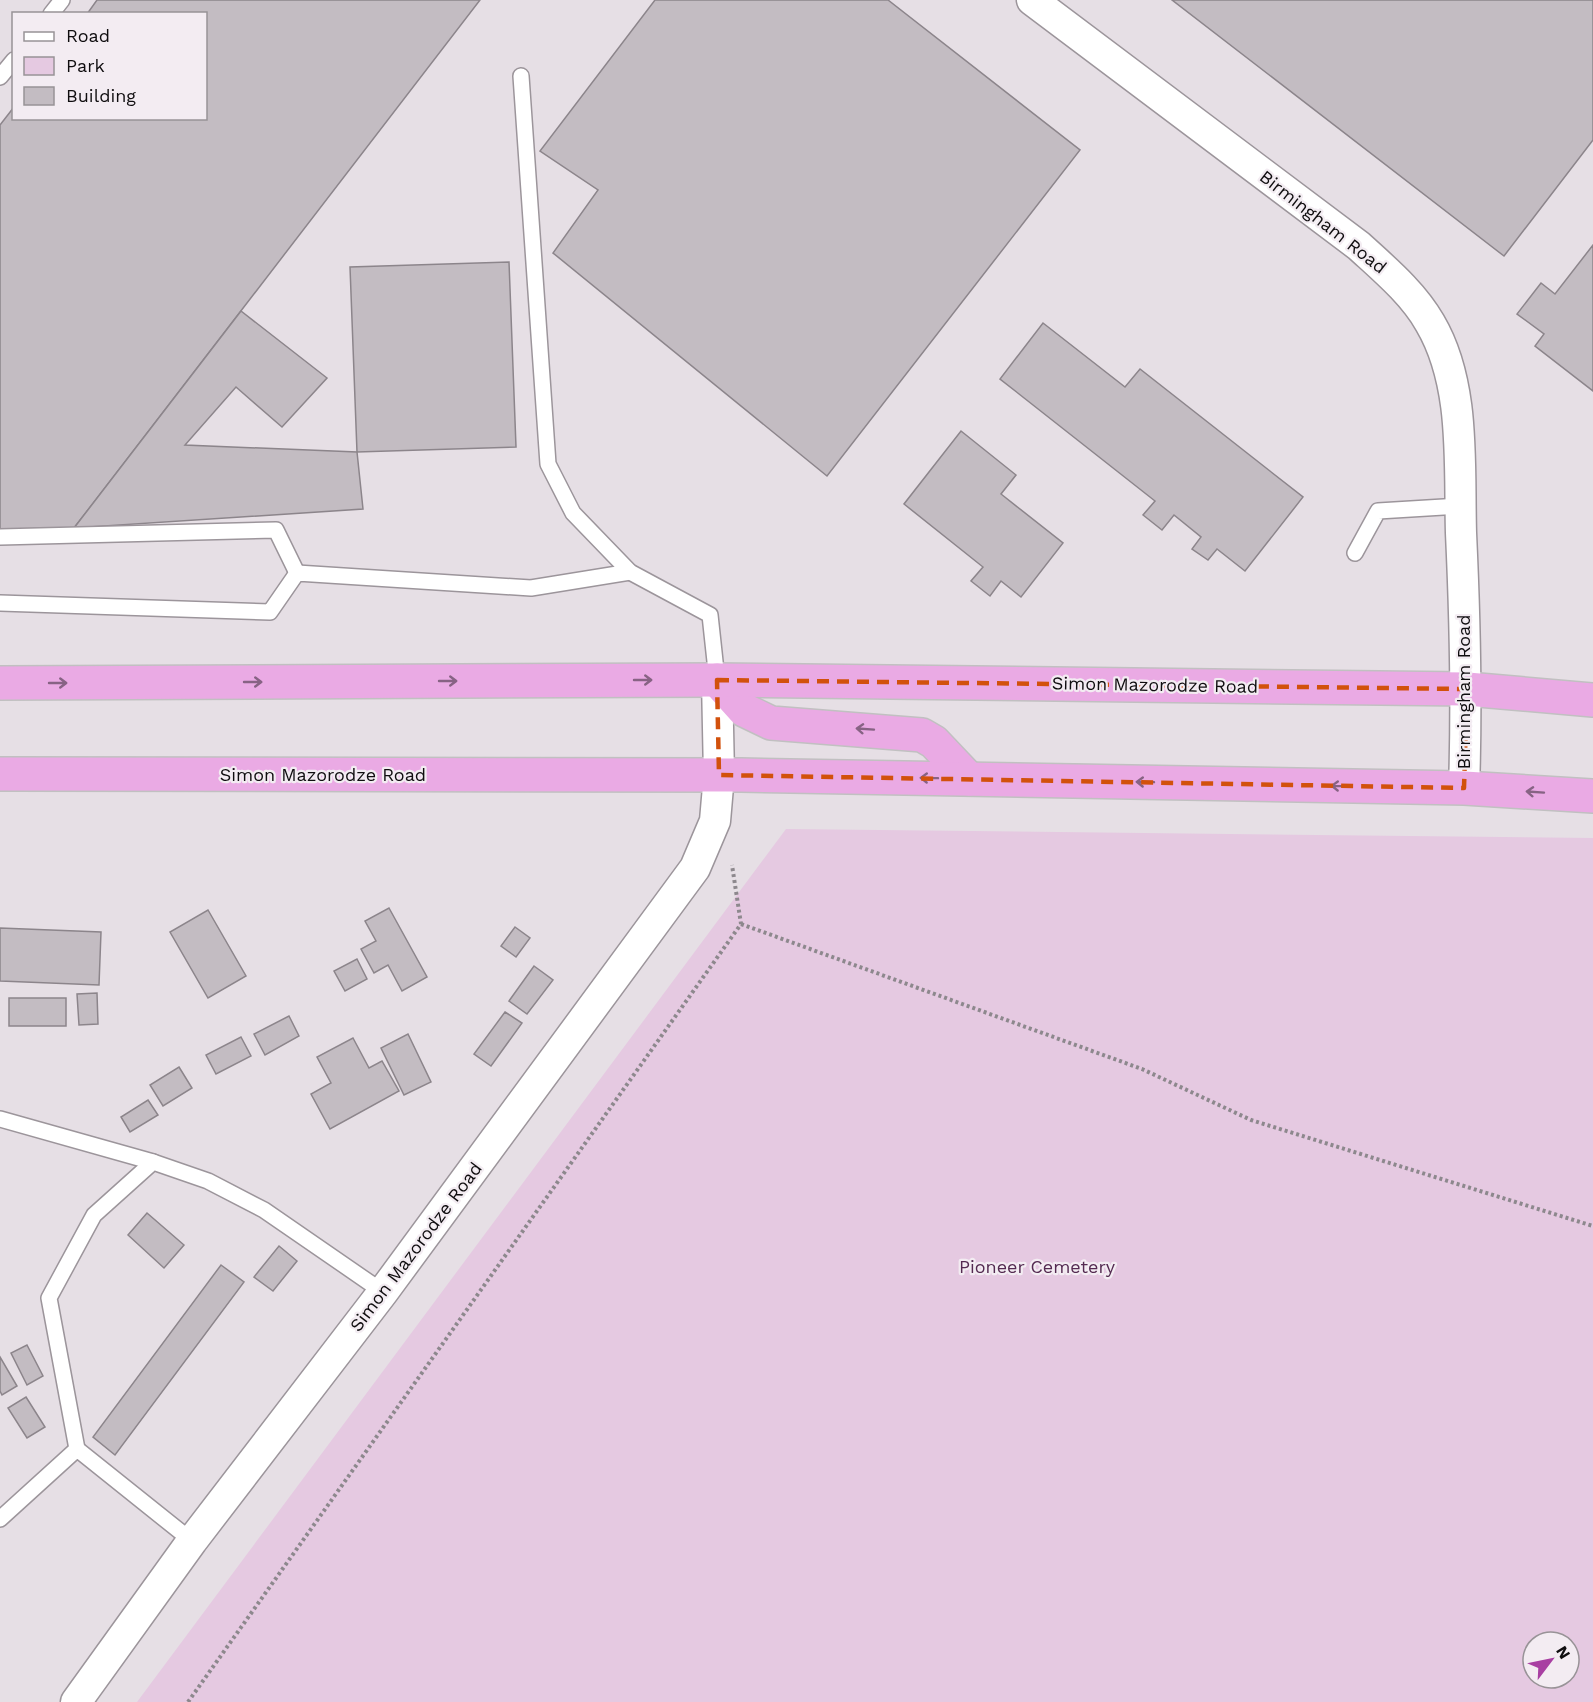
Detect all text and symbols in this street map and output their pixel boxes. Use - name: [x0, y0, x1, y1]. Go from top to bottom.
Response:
- legend: [12, 12, 207, 120]
- text: Road: [66, 25, 110, 46]
- text: Park: [66, 55, 105, 76]
- text: Building: [66, 85, 136, 106]
- street label: Birmingham Road: [1256, 166, 1391, 278]
- street label: Birmingham Road: [1453, 614, 1474, 770]
- street label: Simon Mazorodze Road: [1052, 672, 1258, 697]
- one-way arrow: [633, 674, 653, 686]
- one-way arrow: [438, 675, 458, 687]
- one-way arrow: [243, 676, 263, 688]
- one-way arrow: [48, 677, 68, 689]
- one-way arrow: [856, 723, 876, 734]
- street label: Simon Mazorodze Road: [220, 764, 426, 785]
- one-way arrow: [919, 772, 939, 784]
- one-way arrow: [1135, 776, 1155, 788]
- one-way arrow: [1330, 780, 1350, 791]
- one-way arrow: [1525, 787, 1545, 798]
- street label: Simon Mazorodze Road: [345, 1158, 486, 1335]
- park label: Pioneer Cemetery: [959, 1256, 1116, 1277]
- north arrow: [1521, 1630, 1581, 1690]
- text: N: [1552, 1642, 1574, 1662]

